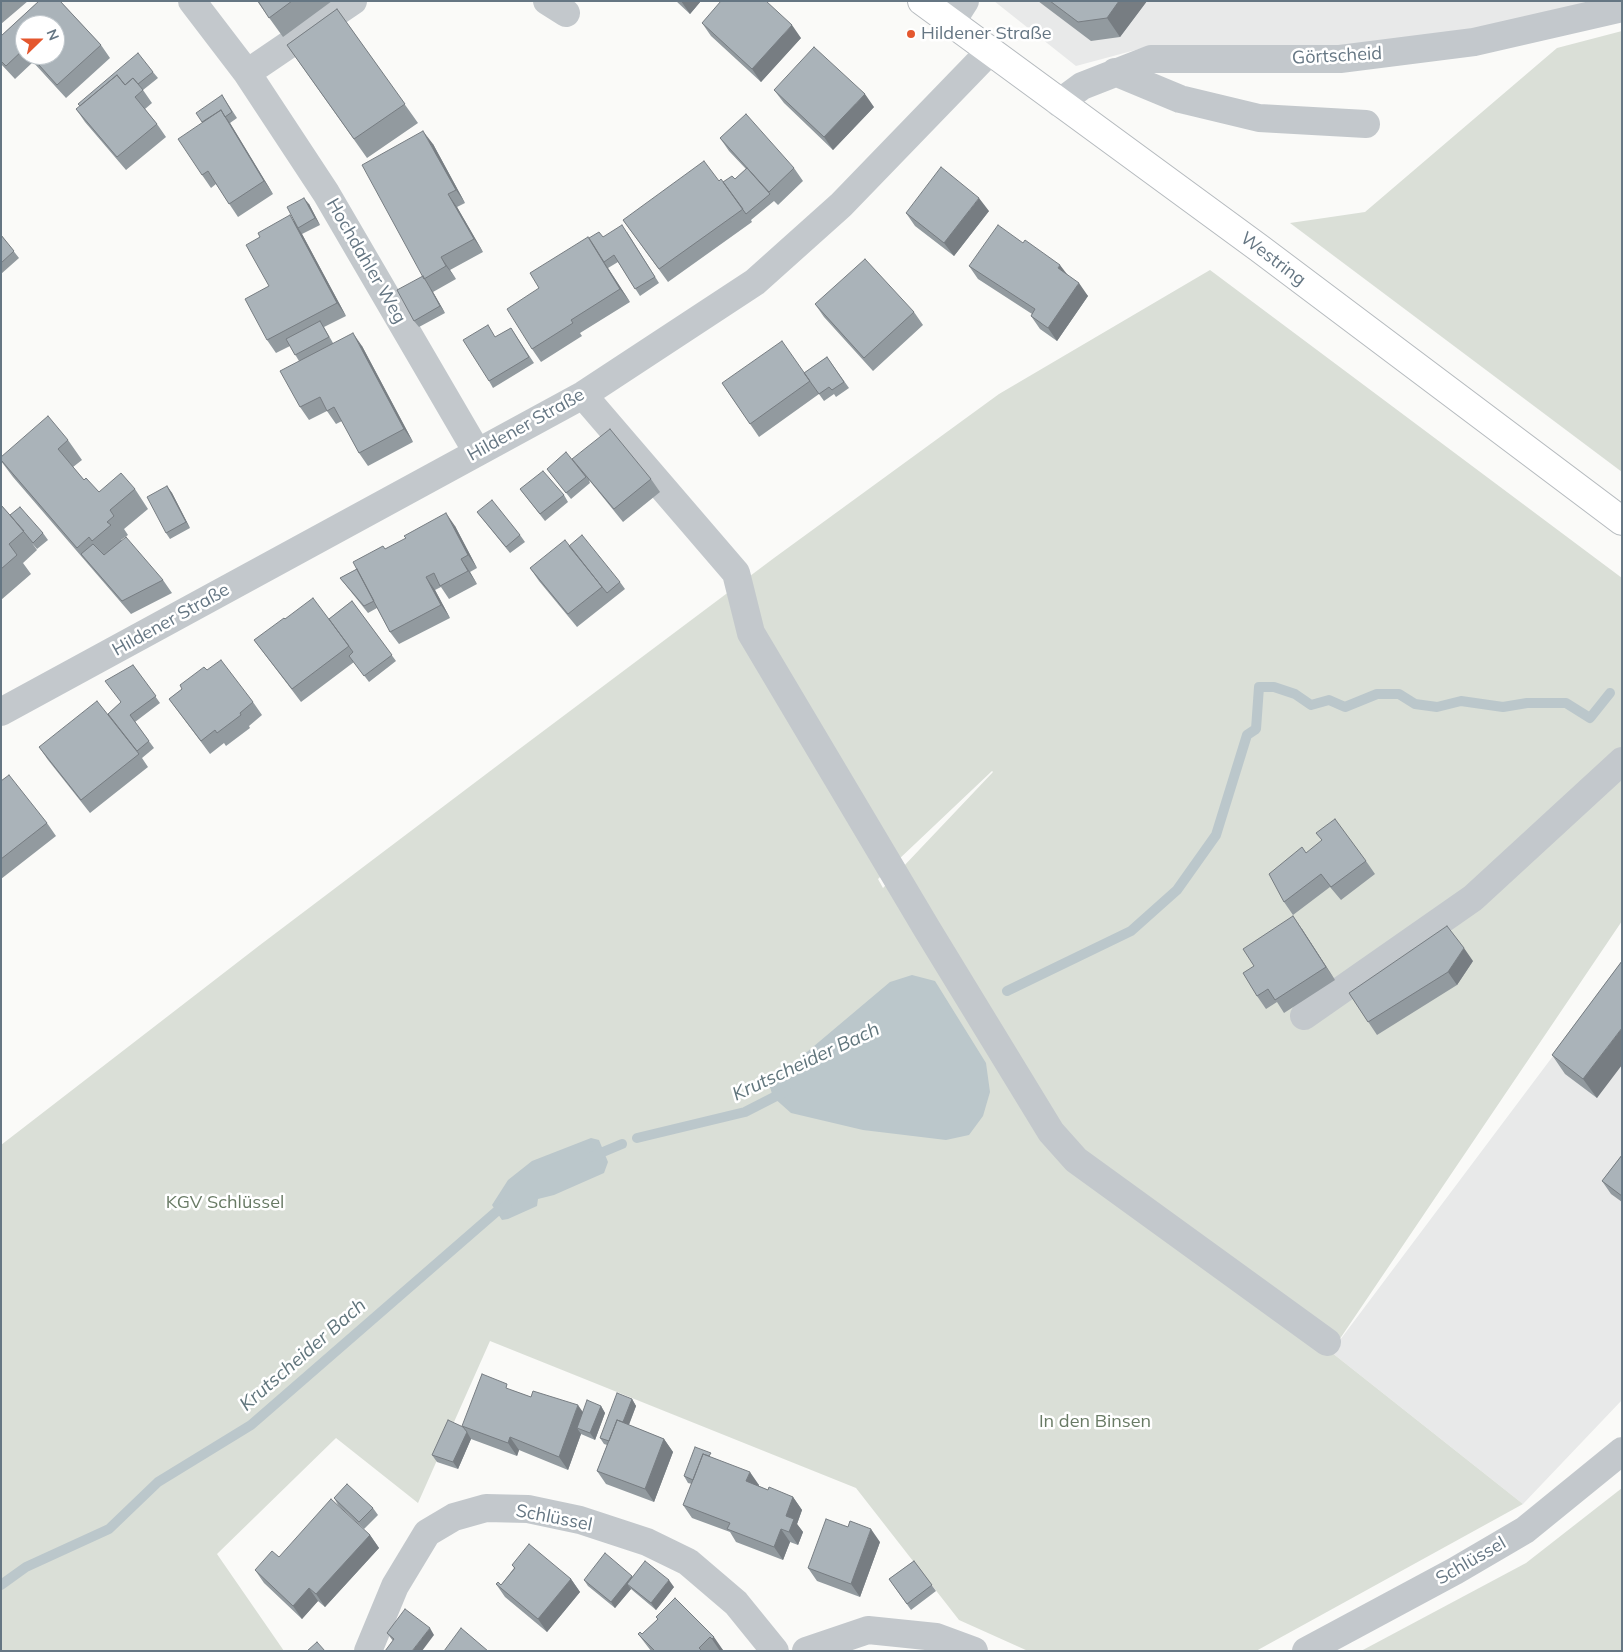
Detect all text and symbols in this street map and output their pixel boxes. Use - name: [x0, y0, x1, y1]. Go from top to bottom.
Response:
- north arrow: [15, 15, 65, 65]
- place label: Hildener Straße: [921, 23, 1051, 45]
- text: N: [43, 26, 63, 43]
- marker: Hildener Straße: [905, 28, 917, 40]
- street label: Görtscheid: [1291, 43, 1383, 69]
- street label: Hochdahler Weg: [322, 195, 410, 327]
- street label: Westring: [1236, 227, 1310, 291]
- street label: Hildener Straße: [464, 384, 588, 466]
- street label: Hildener Straße: [109, 579, 233, 661]
- water label: Krutscheider Bach: [729, 1018, 883, 1106]
- park label: KGV Schlüssel: [166, 1192, 284, 1214]
- water label: Krutscheider Bach: [235, 1294, 371, 1416]
- park label: In den Binsen: [1039, 1411, 1151, 1433]
- street label: Schlüssel: [514, 1500, 594, 1536]
- street label: Schlüssel: [1432, 1532, 1510, 1590]

